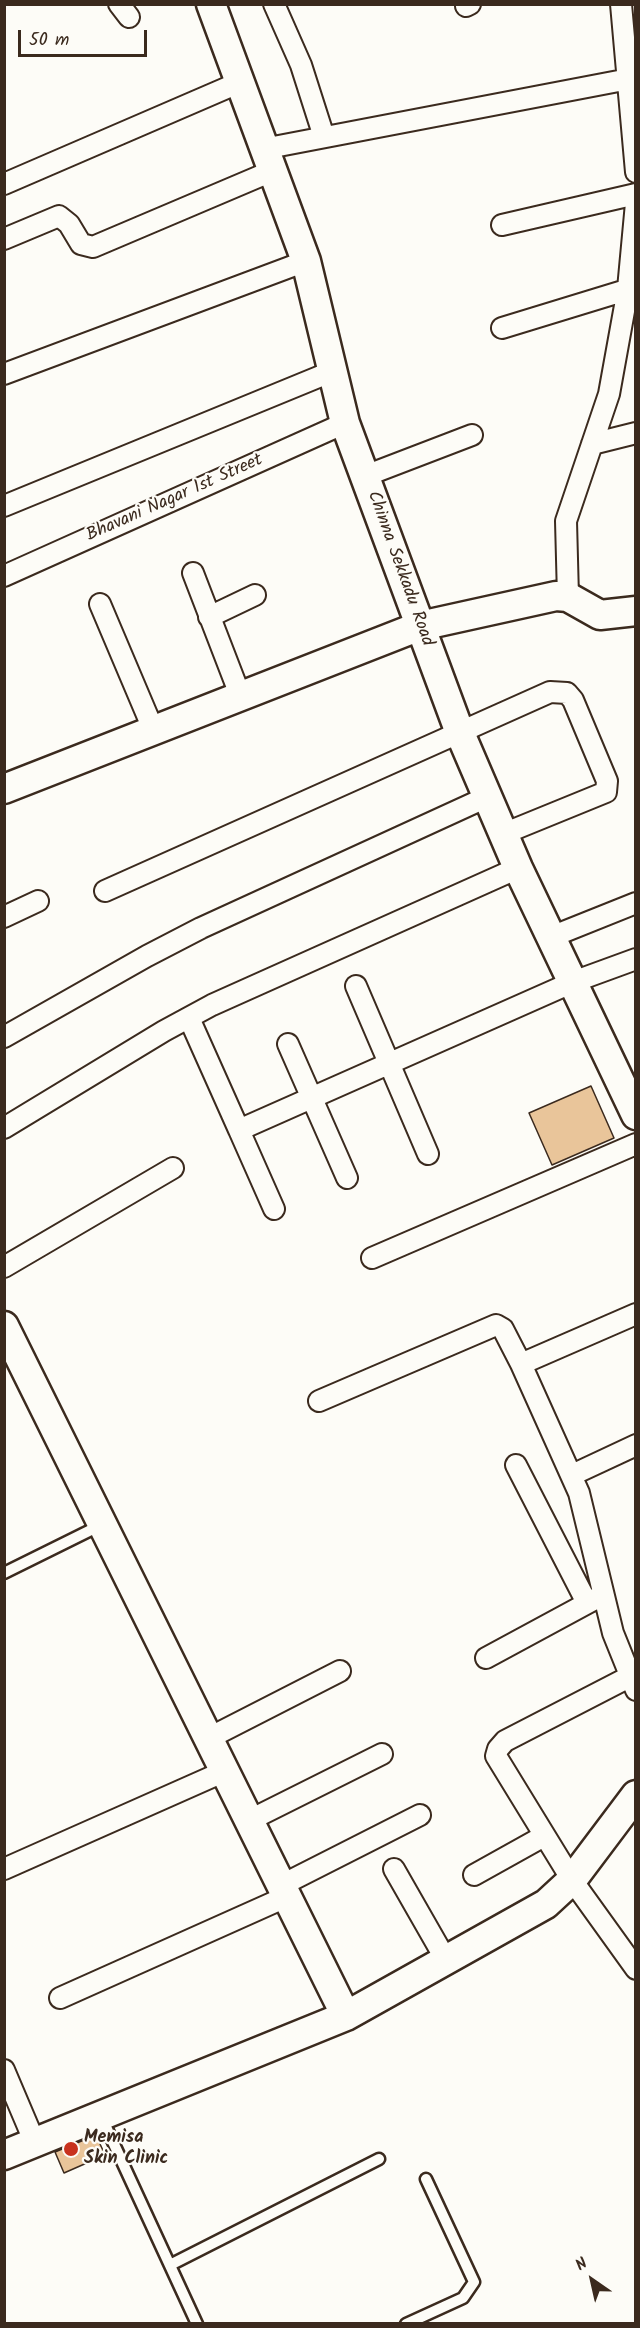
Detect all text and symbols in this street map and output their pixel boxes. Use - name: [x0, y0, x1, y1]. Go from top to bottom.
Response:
- scale bar: [21, 18, 150, 56]
- text: 50 m: [29, 26, 69, 55]
- street label: Bhavani Nagar 1st Street: [84, 450, 266, 548]
- street label: Chinna Sekkadu Road: [361, 488, 437, 650]
- place label: Memisa Skin Clinic: [84, 2128, 168, 2170]
- marker: Memisa Skin Clinic: [62, 2140, 80, 2158]
- north arrow: [562, 2250, 622, 2310]
- text: N: [570, 2251, 593, 2278]

